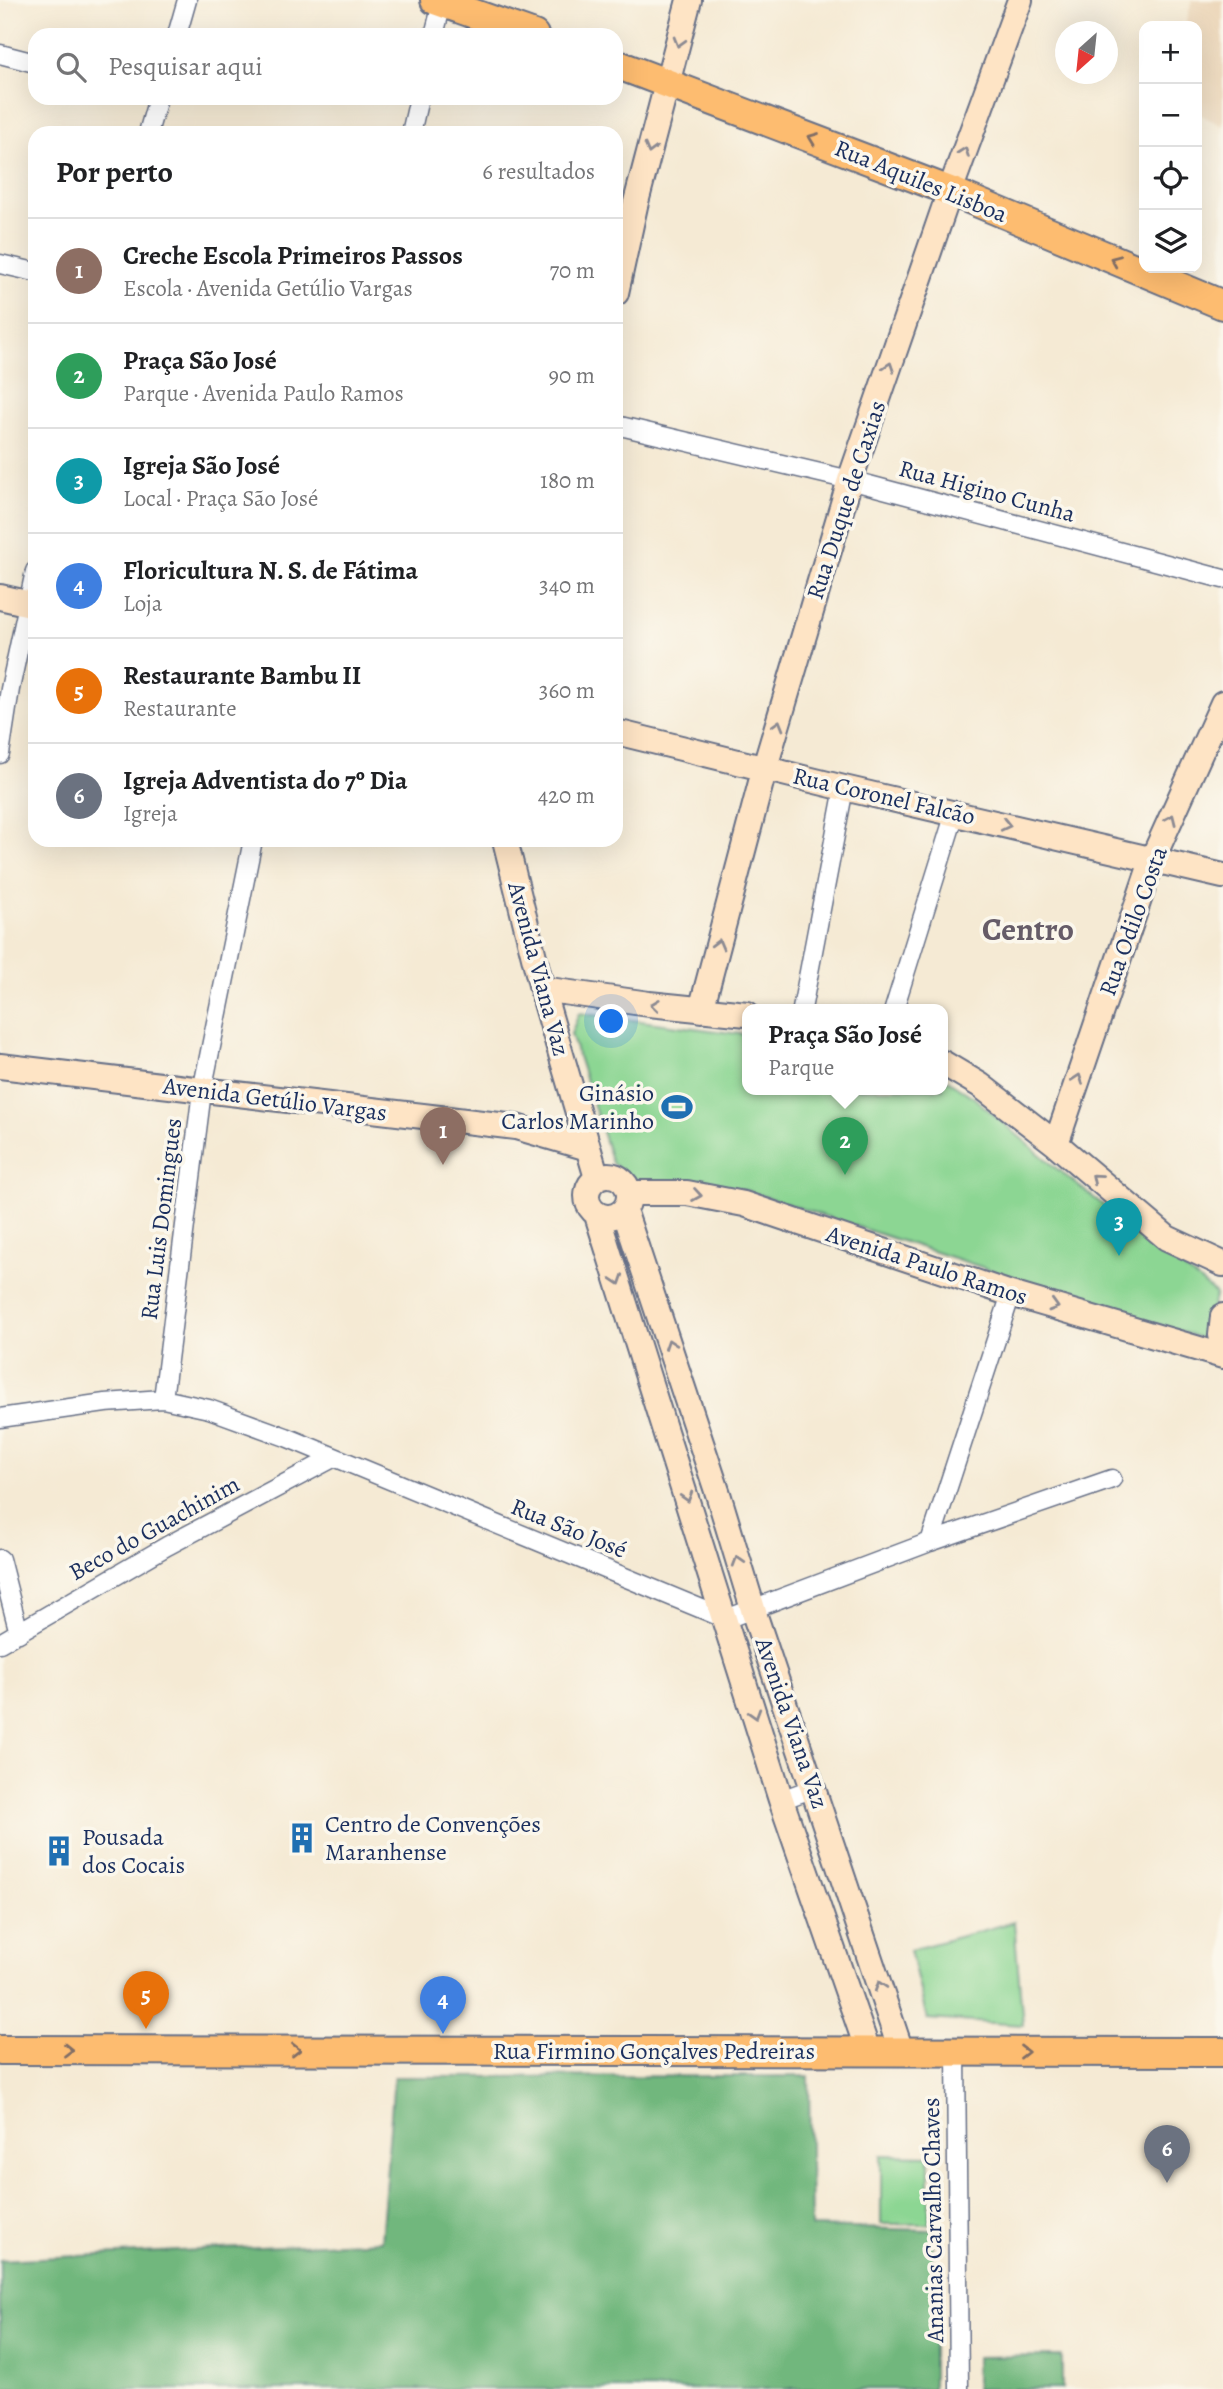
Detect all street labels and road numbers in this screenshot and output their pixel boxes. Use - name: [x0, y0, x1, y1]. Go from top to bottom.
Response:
- street label: Rua Aquiles Lisboa: [830, 132, 1013, 231]
- street label: Rua Duque de Caxias: [799, 397, 893, 603]
- street label: Rua Higino Cunha: [895, 452, 1079, 530]
- street label: Rua Coronel Falcão: [790, 759, 978, 833]
- street label: Rua Odilo Costa: [1091, 841, 1175, 1000]
- street label: Avenida Viana Vaz: [500, 877, 578, 1060]
- street label: Avenida Getúlio Vargas: [160, 1069, 389, 1129]
- street label: Rua Luis Domingues: [133, 1116, 189, 1322]
- street label: Avenida Paulo Ramos: [821, 1217, 1032, 1313]
- street label: Beco do Guachinim: [63, 1468, 245, 1588]
- street label: Rua São José: [506, 1490, 632, 1566]
- street label: Avenida Viana Vaz: [747, 1632, 836, 1813]
- street label: Rua Firmino Gonçalves Pedreiras: [493, 2035, 815, 2067]
- street label: Ananias Carvalho Chaves: [915, 2097, 951, 2344]

